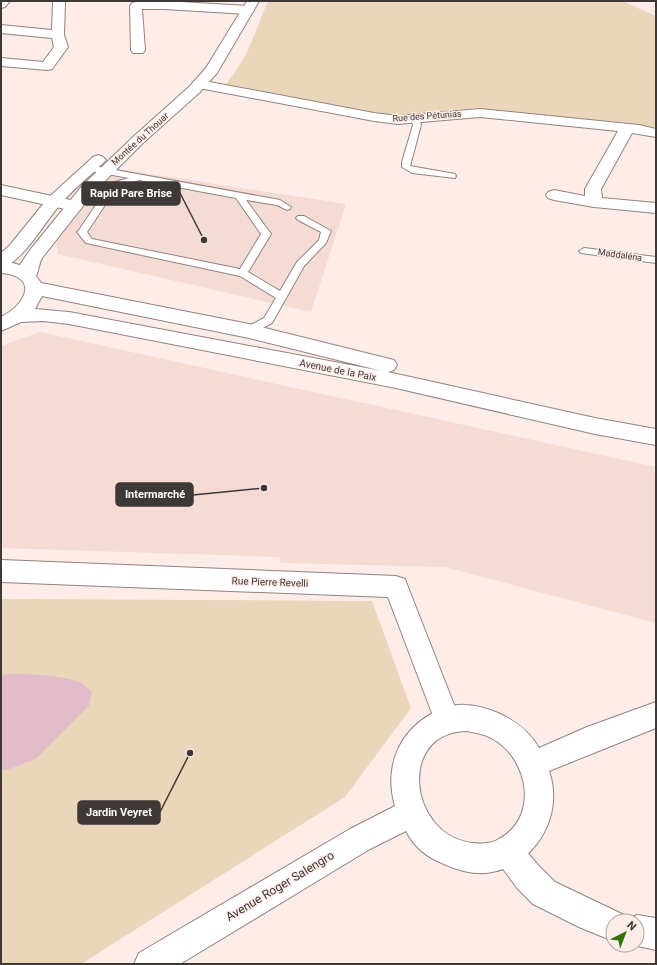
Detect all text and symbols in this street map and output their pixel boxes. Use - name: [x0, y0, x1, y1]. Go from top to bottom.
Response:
- street label: Rue des Pétunias: [392, 109, 462, 123]
- street label: Montée du Thouar: [109, 111, 171, 167]
- callout: Rapid Pare Brise: [82, 182, 180, 205]
- text: Rapid Pare Brise: [90, 187, 172, 200]
- street label: Maddaléna: [597, 247, 643, 263]
- street label: Avenue de la Paix: [299, 357, 377, 383]
- callout: Intermarché: [116, 483, 193, 506]
- text: Intermarché: [125, 488, 185, 501]
- street label: Rue Pierre Revelli: [231, 575, 309, 589]
- callout: Jardin Veyret: [78, 801, 160, 824]
- text: Jardin Veyret: [86, 806, 152, 819]
- street label: Avenue Roger Salengro: [223, 848, 337, 924]
- north arrow: [605, 913, 645, 953]
- text: N: [624, 919, 639, 934]

